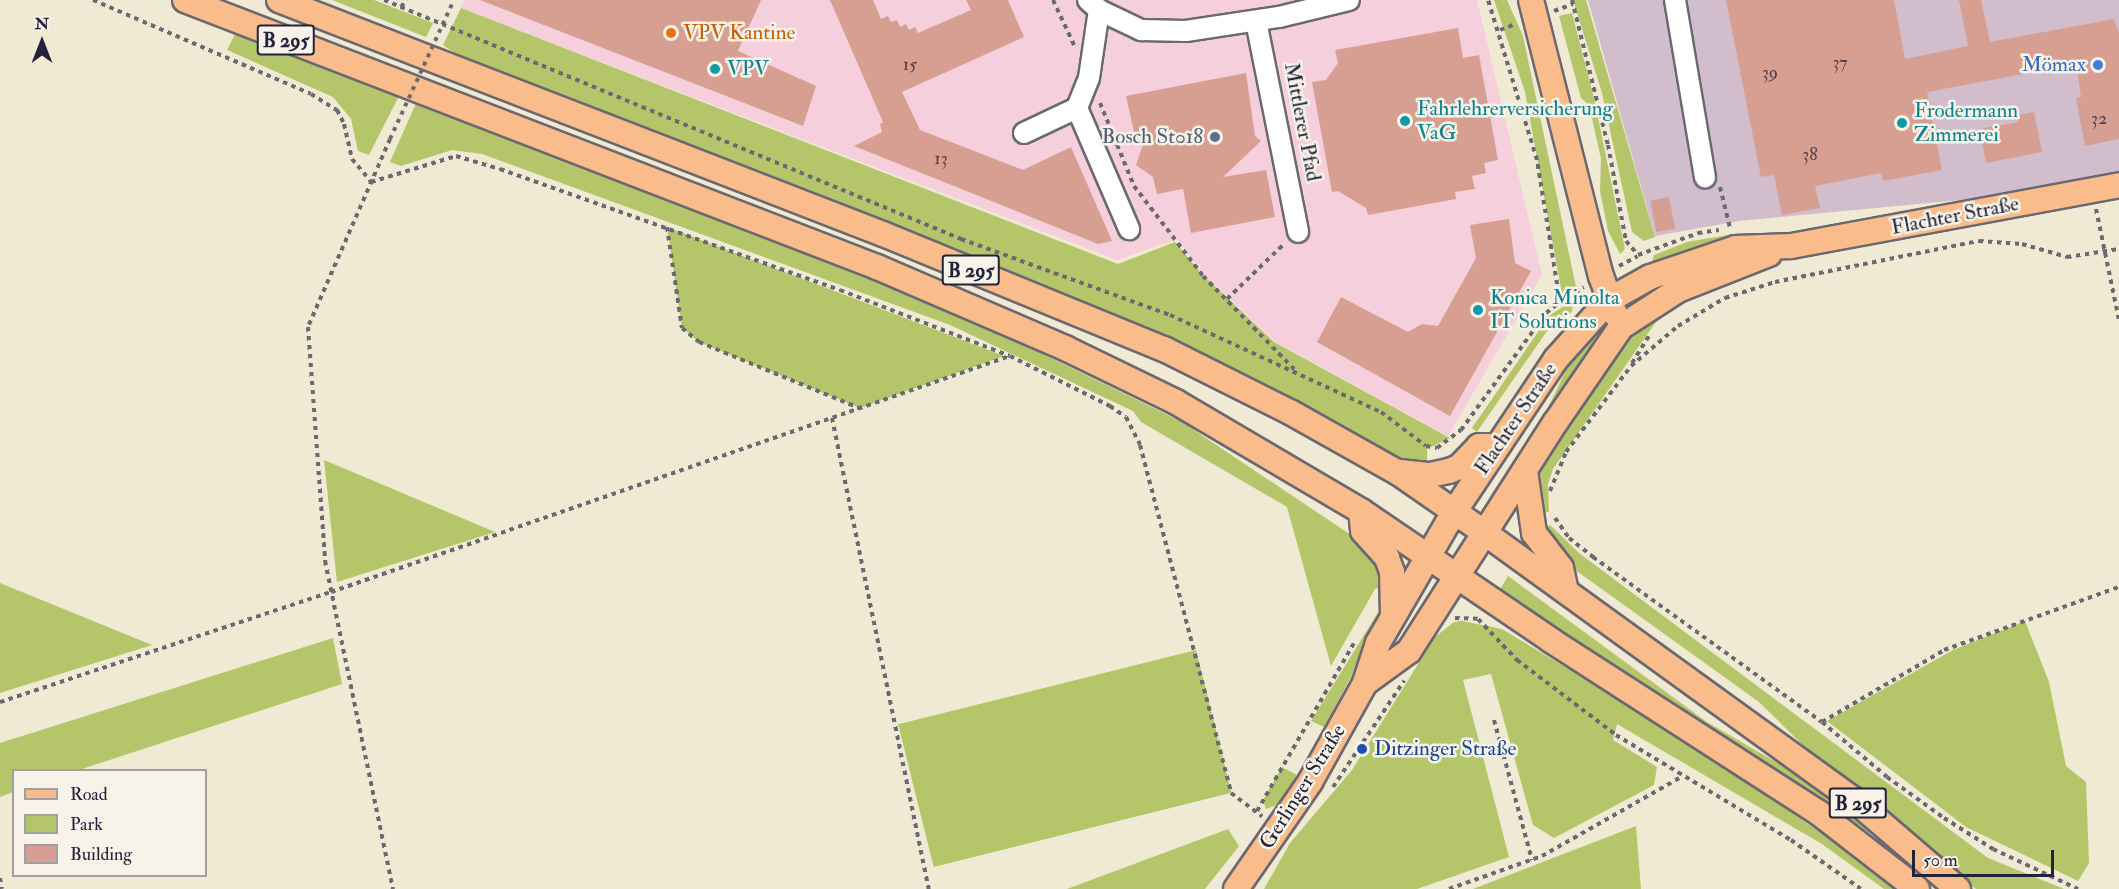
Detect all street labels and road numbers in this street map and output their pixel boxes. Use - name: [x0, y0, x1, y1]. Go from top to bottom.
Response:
- road number: B 295: [256, 23, 316, 57]
- street label: Mittlerer Pfad: [1278, 61, 1326, 183]
- street label: Flachter Straße: [1889, 191, 2021, 241]
- road number: B 295: [941, 253, 1001, 287]
- street label: Flachter Straße: [1469, 358, 1563, 480]
- street label: Gerlinger Straße: [1255, 720, 1351, 854]
- road number: B 295: [1828, 786, 1888, 820]

